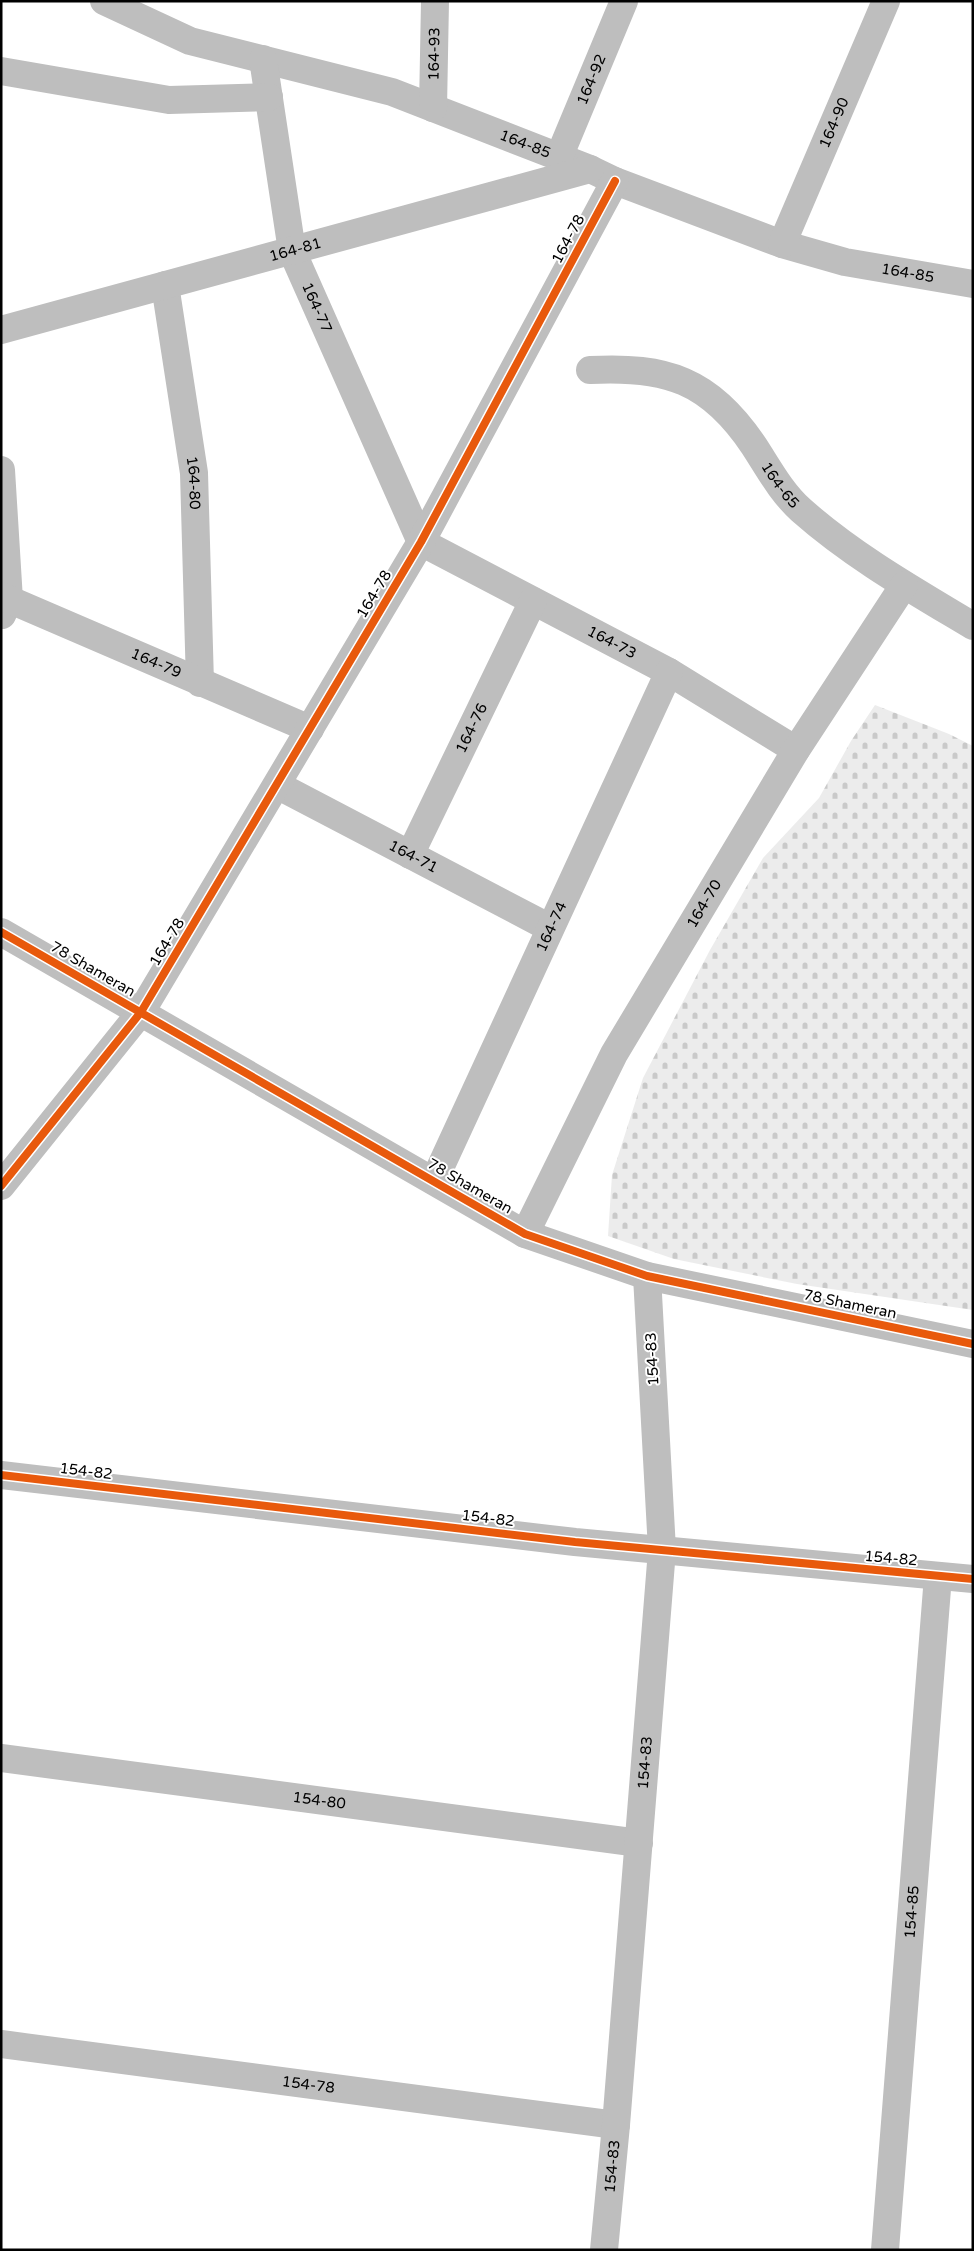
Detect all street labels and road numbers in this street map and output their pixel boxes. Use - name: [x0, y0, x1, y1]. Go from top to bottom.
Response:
- street label: 164-93: [425, 27, 444, 81]
- street label: 164-92: [573, 51, 610, 108]
- street label: 164-90: [815, 95, 853, 151]
- street label: 164-85: [497, 126, 553, 162]
- street label: 164-78: [548, 211, 588, 267]
- street label: 164-81: [267, 234, 323, 265]
- street label: 164-85: [880, 259, 936, 286]
- street label: 164-77: [298, 280, 336, 335]
- street label: 164-80: [183, 455, 204, 510]
- street label: 164-65: [757, 459, 803, 512]
- street label: 164-78: [353, 567, 395, 621]
- street label: 164-73: [584, 622, 640, 662]
- street label: 164-79: [128, 644, 184, 682]
- street label: 164-76: [452, 700, 491, 756]
- street label: 164-71: [386, 836, 441, 877]
- street label: 164-70: [683, 876, 725, 931]
- street label: 164-74: [532, 899, 571, 955]
- street label: 164-78: [146, 915, 188, 969]
- street label: 78 Shameran: [47, 937, 139, 1001]
- street label: 78 Shameran: [424, 1154, 516, 1218]
- street label: 78 Shameran: [802, 1285, 898, 1323]
- street label: 154-83: [642, 1332, 662, 1386]
- street label: 154-82: [58, 1459, 114, 1483]
- street label: 154-82: [460, 1506, 516, 1530]
- street label: 154-82: [864, 1547, 918, 1569]
- street label: 154-83: [634, 1735, 656, 1790]
- street label: 154-80: [292, 1788, 347, 1813]
- street label: 154-85: [901, 1885, 923, 1939]
- street label: 154-78: [281, 2072, 336, 2097]
- street label: 154-83: [601, 2139, 624, 2194]

